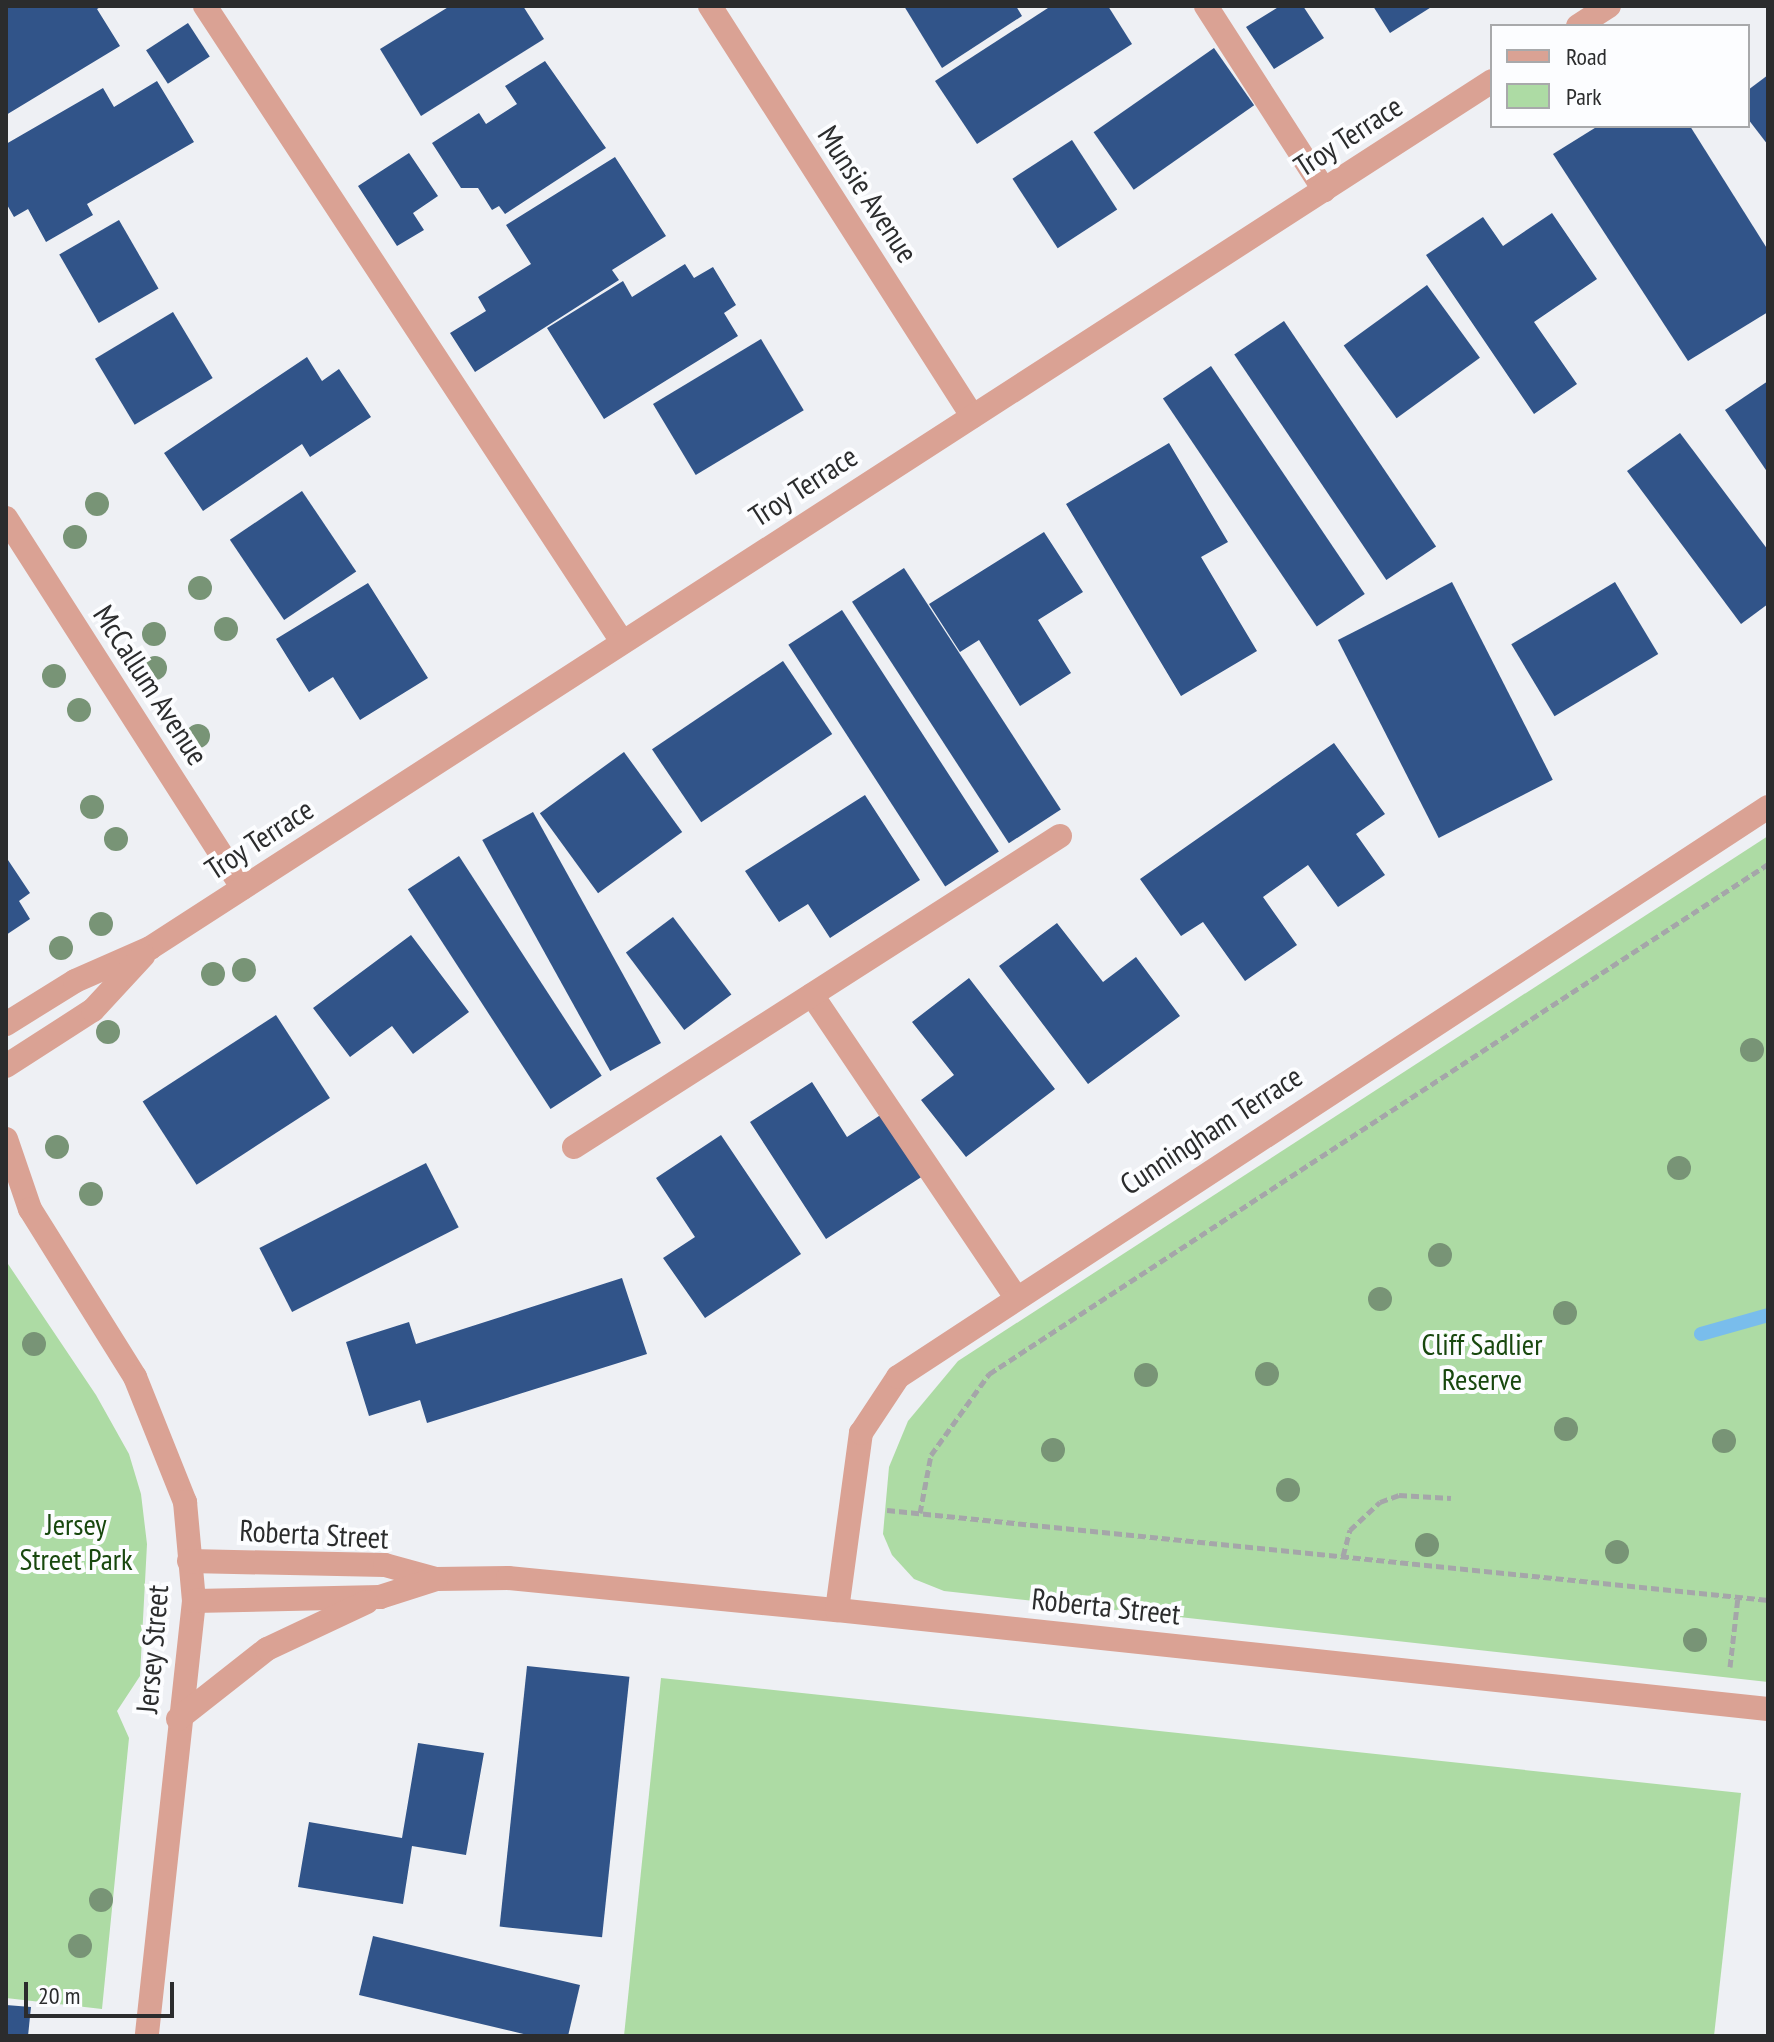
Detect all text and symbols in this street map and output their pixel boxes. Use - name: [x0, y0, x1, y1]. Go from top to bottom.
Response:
- legend: [1490, 24, 1750, 128]
- text: Road: [1566, 41, 1607, 72]
- text: Park: [1566, 81, 1602, 112]
- street label: Troy Terrace: [1287, 87, 1409, 185]
- street label: Munsie Avenue: [810, 119, 926, 269]
- street label: Troy Terrace: [742, 437, 864, 535]
- street label: McCallum Avenue: [86, 598, 216, 772]
- street label: Troy Terrace: [198, 790, 320, 888]
- street label: Cunningham Terrace: [1113, 1058, 1309, 1202]
- park label: Cliff Sadlier Reserve: [1422, 1326, 1542, 1396]
- park label: Jersey Street Park: [19, 1506, 133, 1576]
- street label: Roberta Street: [239, 1512, 389, 1556]
- street label: Roberta Street: [1030, 1580, 1182, 1632]
- street label: Jersey Street: [128, 1583, 176, 1715]
- scale bar: [28, 1966, 178, 2016]
- text: 20 m: [38, 1980, 80, 2011]

